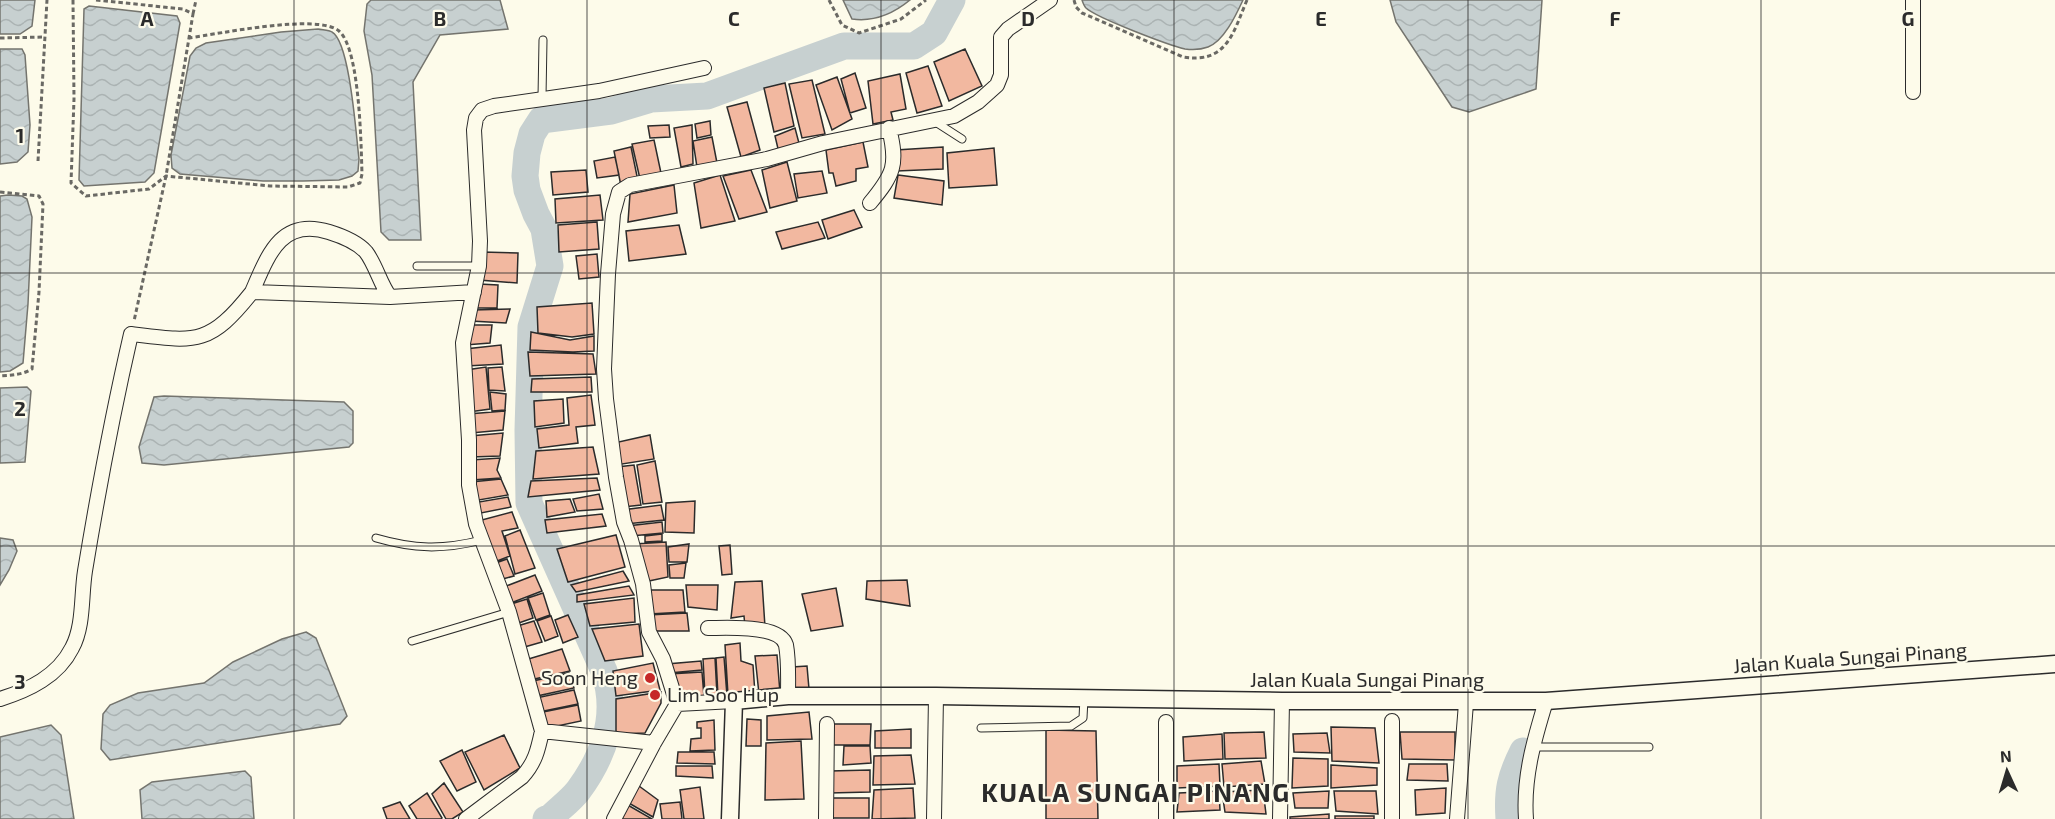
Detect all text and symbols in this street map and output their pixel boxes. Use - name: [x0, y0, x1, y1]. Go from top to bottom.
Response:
- text: A: [140, 6, 154, 30]
- text: B: [434, 6, 446, 30]
- text: C: [728, 6, 740, 30]
- text: D: [1021, 6, 1035, 30]
- text: E: [1315, 6, 1327, 30]
- text: F: [1609, 6, 1621, 30]
- text: G: [1902, 6, 1914, 30]
- text: 1: [16, 123, 24, 147]
- text: 2: [14, 396, 26, 420]
- street label: Jalan Kuala Sungai Pinang: [1732, 637, 1968, 677]
- place label: Soon Heng: [541, 665, 638, 689]
- street label: Jalan Kuala Sungai Pinang: [1250, 667, 1484, 691]
- text: 3: [14, 669, 26, 693]
- marker: Soon Heng: [643, 671, 657, 685]
- place label: Lim Soo Hup: [667, 682, 779, 706]
- marker: Lim Soo Hup: [648, 688, 662, 702]
- north arrow: [1977, 741, 2037, 801]
- text: N: [1999, 746, 2012, 765]
- district label: KUALA SUNGAI PINANG: [981, 776, 1291, 807]

